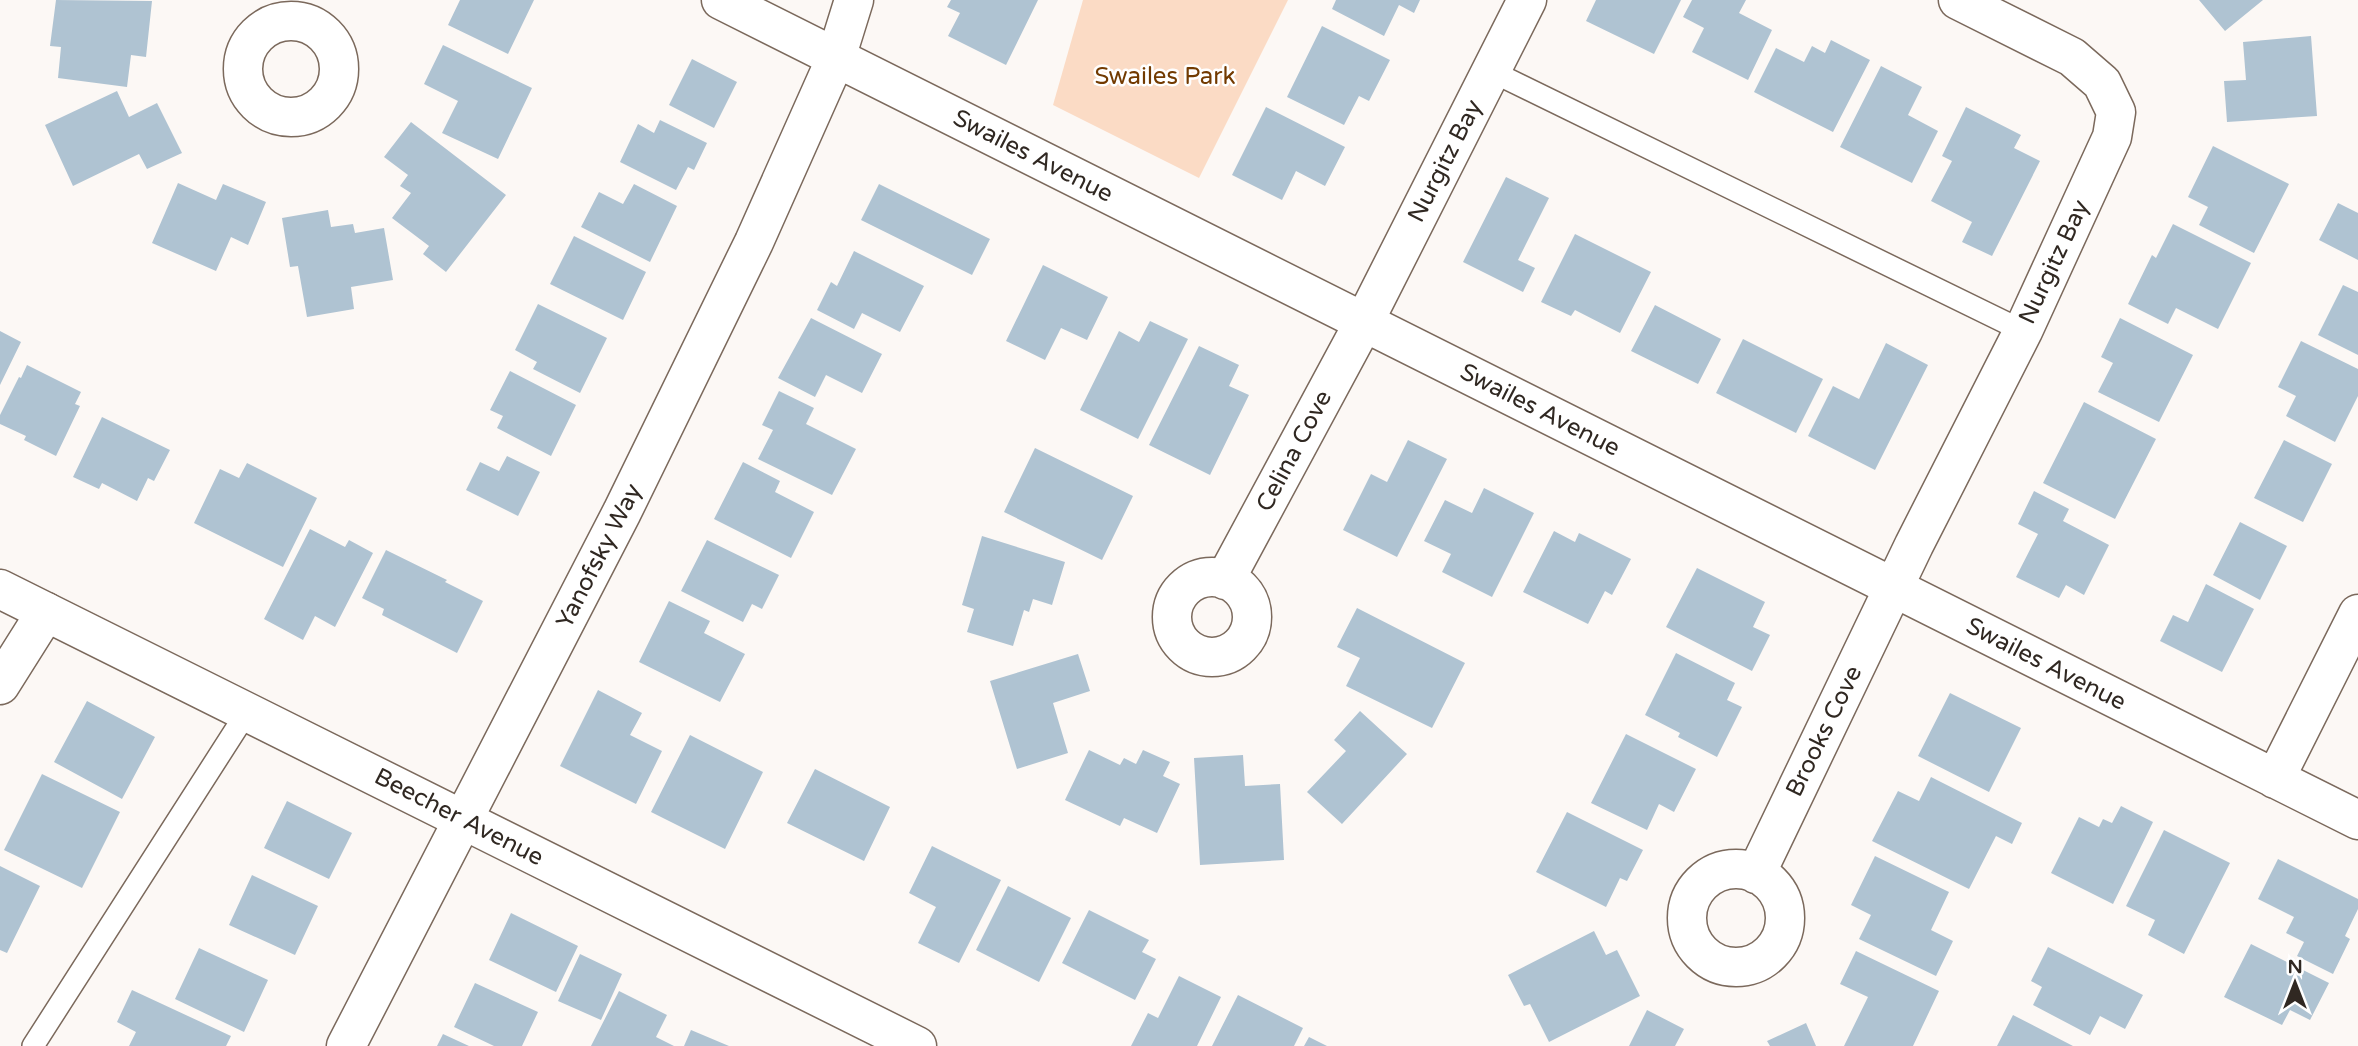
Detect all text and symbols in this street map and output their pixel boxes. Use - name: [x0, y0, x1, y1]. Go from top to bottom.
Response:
- park label: Swailes Park: [1095, 62, 1235, 91]
- street label: Nurgitz Bay: [1402, 95, 1488, 227]
- street label: Swailes Avenue: [948, 103, 1118, 209]
- street label: Nurgitz Bay: [2013, 195, 2095, 329]
- street label: Swailes Avenue: [1455, 357, 1625, 463]
- street label: Celina Cove: [1250, 385, 1338, 517]
- street label: Yanofsky Way: [550, 479, 648, 633]
- street label: Swailes Avenue: [1961, 611, 2131, 717]
- street label: Brooks Cove: [1780, 661, 1868, 801]
- street label: Beecher Avenue: [370, 762, 548, 872]
- north arrow: [2260, 948, 2330, 1018]
- text: N: [2287, 956, 2303, 978]

